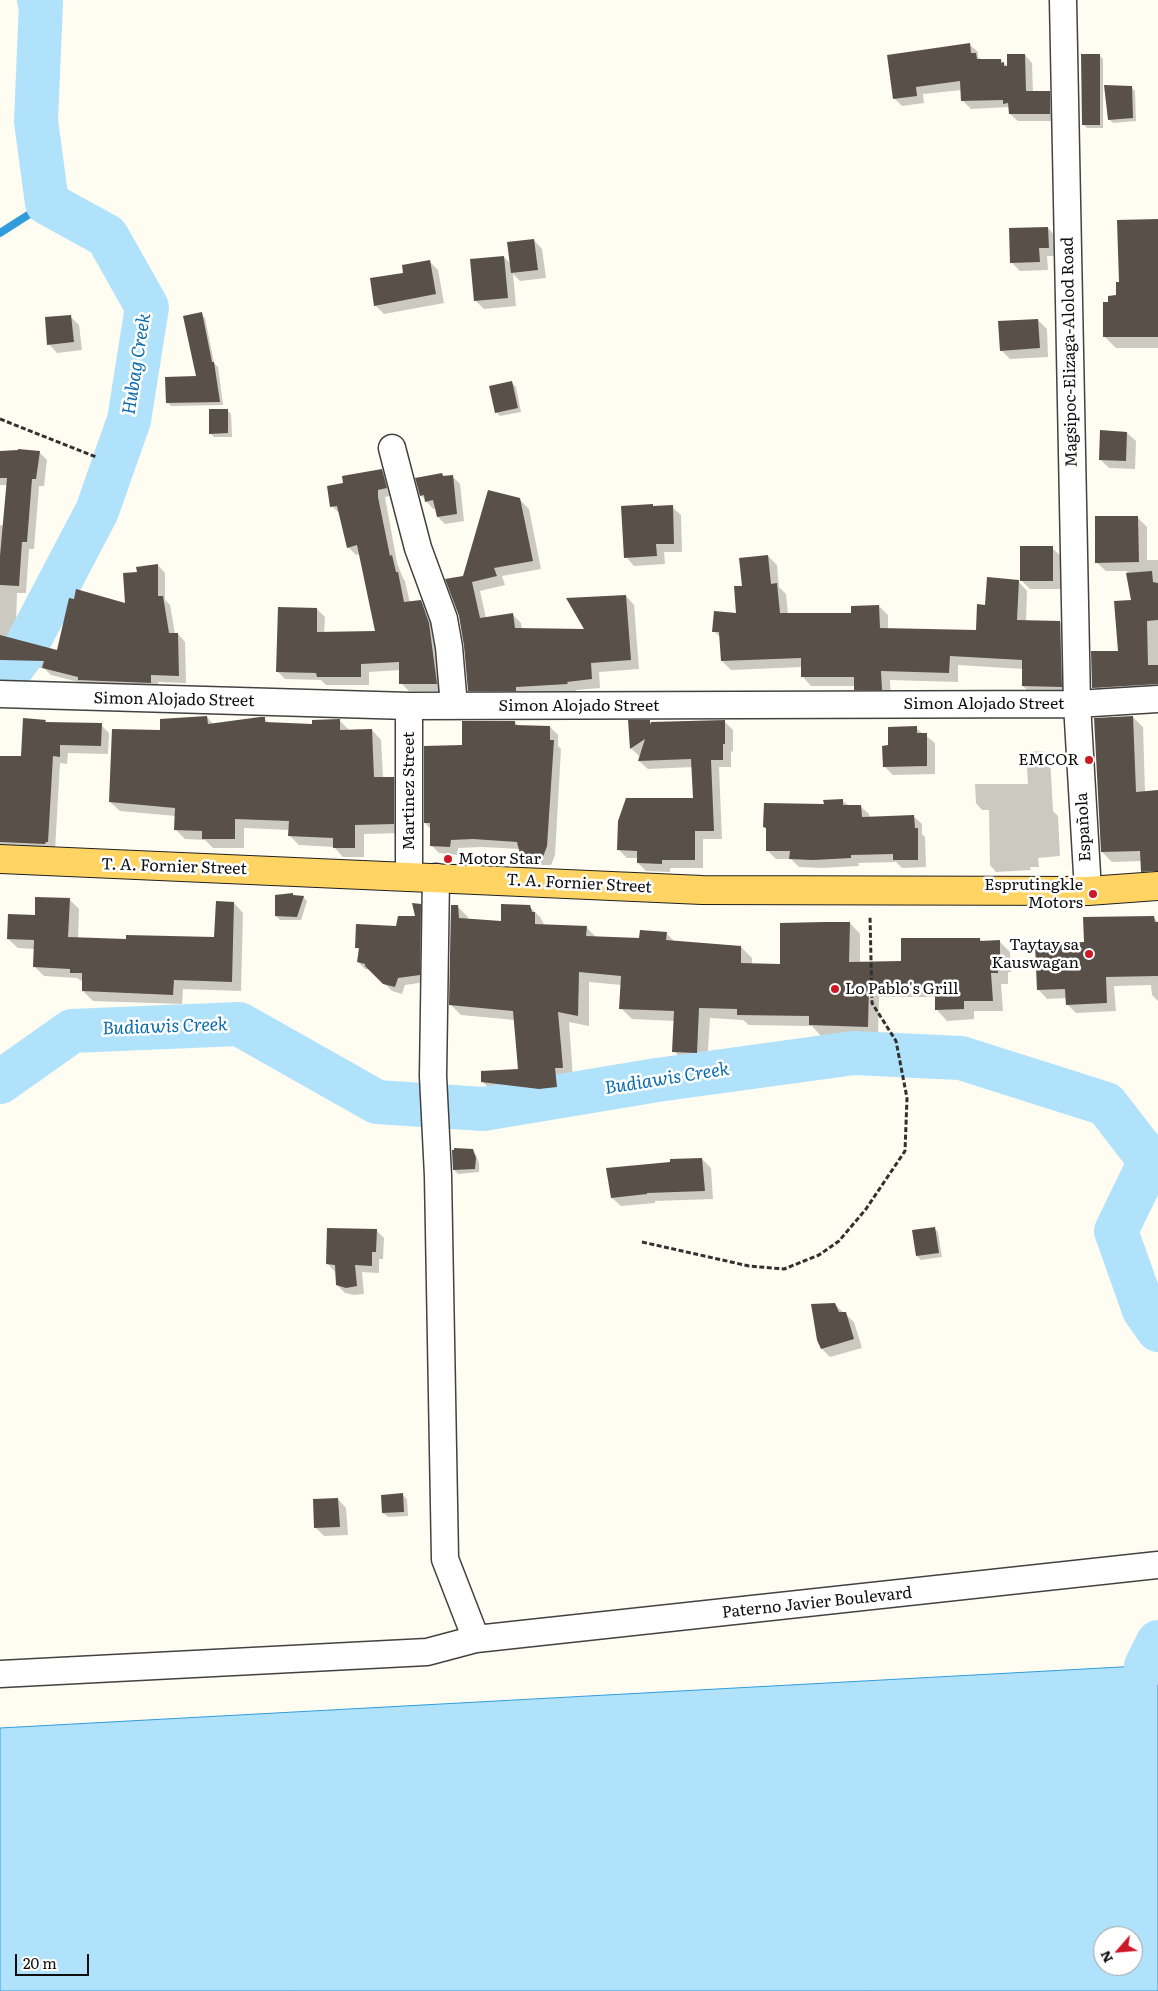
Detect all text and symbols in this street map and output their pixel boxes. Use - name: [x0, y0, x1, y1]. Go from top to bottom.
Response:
- street label: Magsipoc-Elizaga-Alolod Road: [1058, 237, 1082, 467]
- water label: Hubag Creek: [118, 312, 156, 416]
- street label: Simon Alojado Street: [93, 689, 255, 711]
- street label: Simon Alojado Street: [904, 694, 1064, 714]
- street label: Simon Alojado Street: [499, 696, 659, 716]
- street label: Martinez Street: [399, 731, 419, 851]
- place label: EMCOR: [1018, 750, 1079, 770]
- marker: EMCOR: [1083, 754, 1095, 766]
- street label: Española: [1073, 792, 1095, 862]
- place label: Motor Star: [458, 849, 541, 869]
- marker: Motor Star: [442, 853, 454, 865]
- street label: T. A. Fornier Street: [101, 855, 247, 879]
- street label: T. A. Fornier Street: [506, 871, 652, 897]
- place label: Esprutingkle Motors: [984, 875, 1083, 913]
- marker: Esprutingkle Motors: [1087, 888, 1099, 900]
- place label: Taytay sa Kauswagan: [992, 935, 1079, 973]
- marker: Taytay sa Kauswagan: [1083, 948, 1095, 960]
- place label: Lo Pablo's Grill: [845, 979, 958, 999]
- marker: Lo Pablo's Grill: [829, 983, 841, 995]
- water label: Budiawis Creek: [102, 1014, 228, 1040]
- water label: Budiawis Creek: [603, 1059, 731, 1099]
- street label: Paterno Javier Boulevard: [721, 1583, 913, 1623]
- north arrow: [1093, 1926, 1143, 1976]
- scale bar: [18, 1944, 91, 1976]
- text: N: [1094, 1948, 1117, 1967]
- text: 20 m: [23, 1951, 57, 1974]

